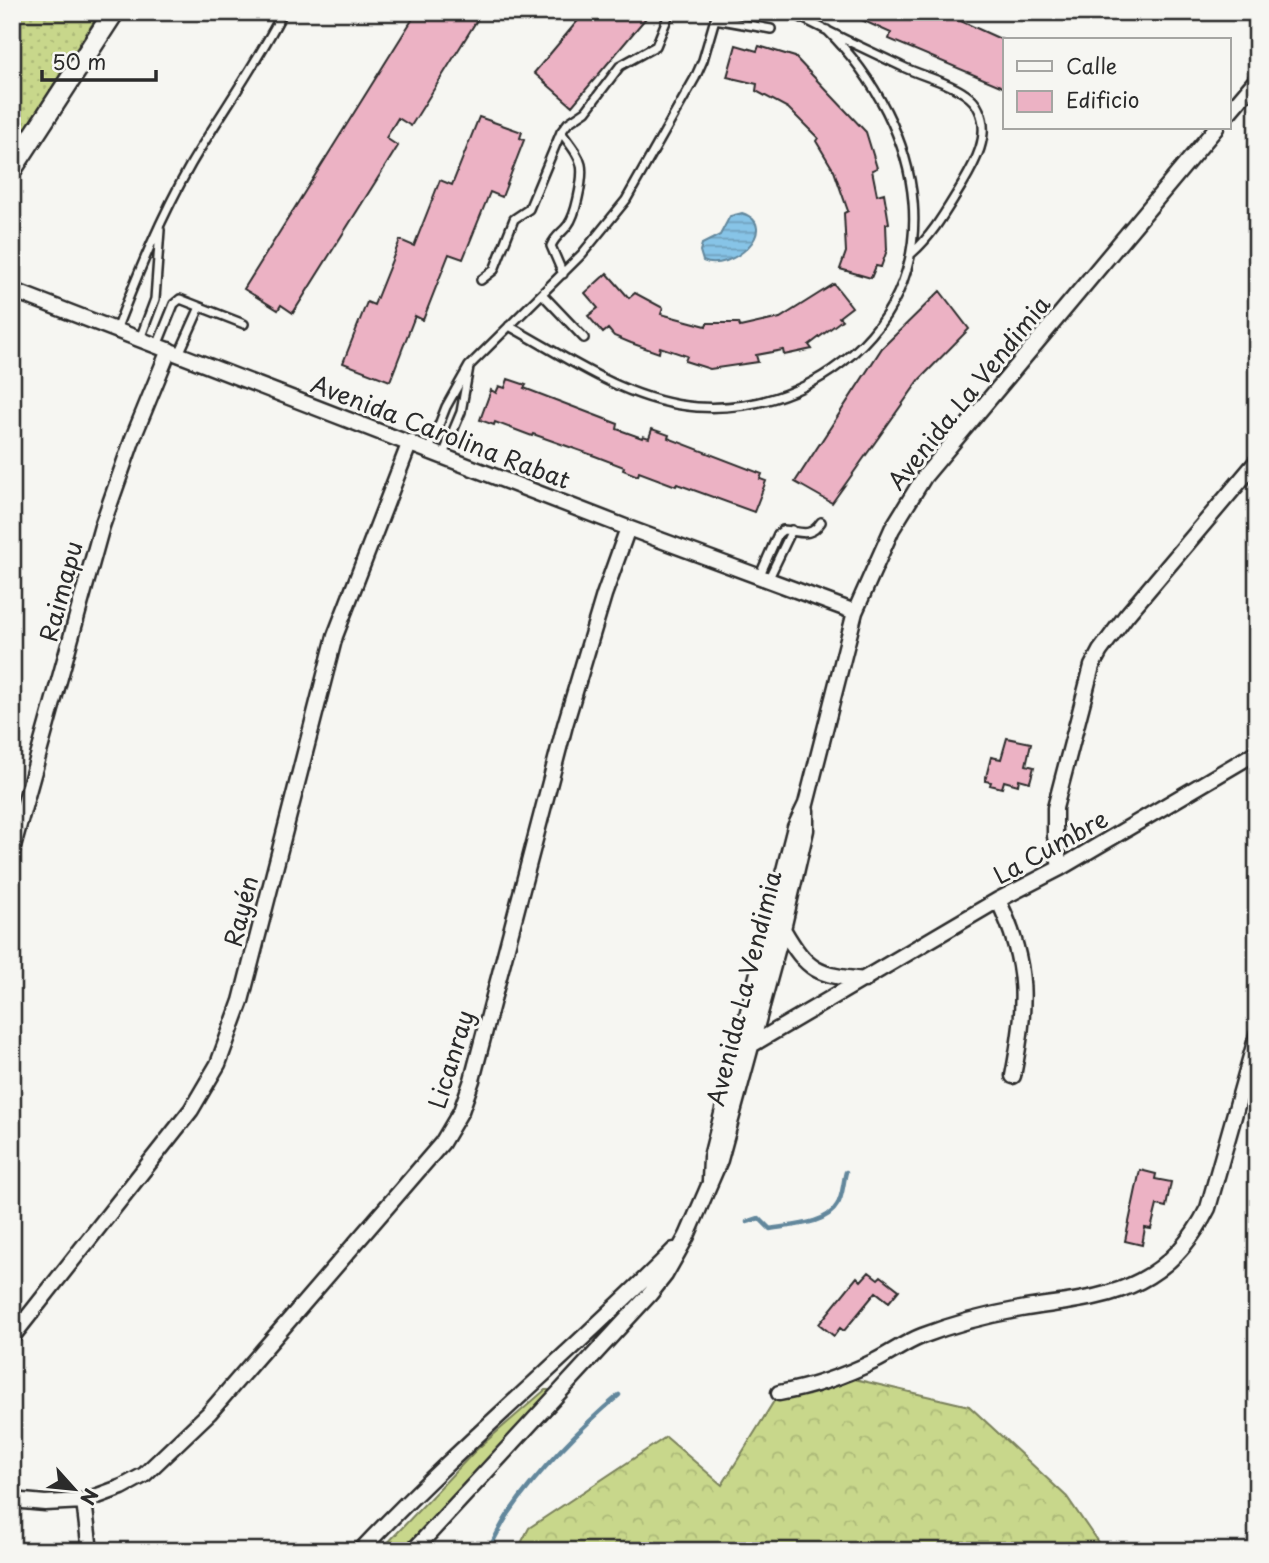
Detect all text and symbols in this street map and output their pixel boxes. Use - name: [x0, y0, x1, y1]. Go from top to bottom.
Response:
- scale bar: [42, 38, 156, 82]
- legend: [1003, 38, 1230, 130]
- text: 50 m: [52, 45, 106, 77]
- text: Calle: [1066, 49, 1117, 81]
- text: Edificio: [1066, 83, 1139, 115]
- street label: Avenida La Vendimia: [878, 287, 1058, 497]
- street label: Avenida Carolina Rabat: [306, 365, 576, 497]
- street label: Raimapu: [29, 537, 91, 645]
- street label: La Cumbre: [986, 800, 1114, 892]
- street label: Avenida La Vendimia: [696, 866, 790, 1109]
- street label: Rayén: [214, 872, 266, 950]
- street label: Licanray: [418, 1005, 482, 1113]
- north arrow: [38, 1454, 108, 1524]
- text: N: [74, 1484, 106, 1510]

